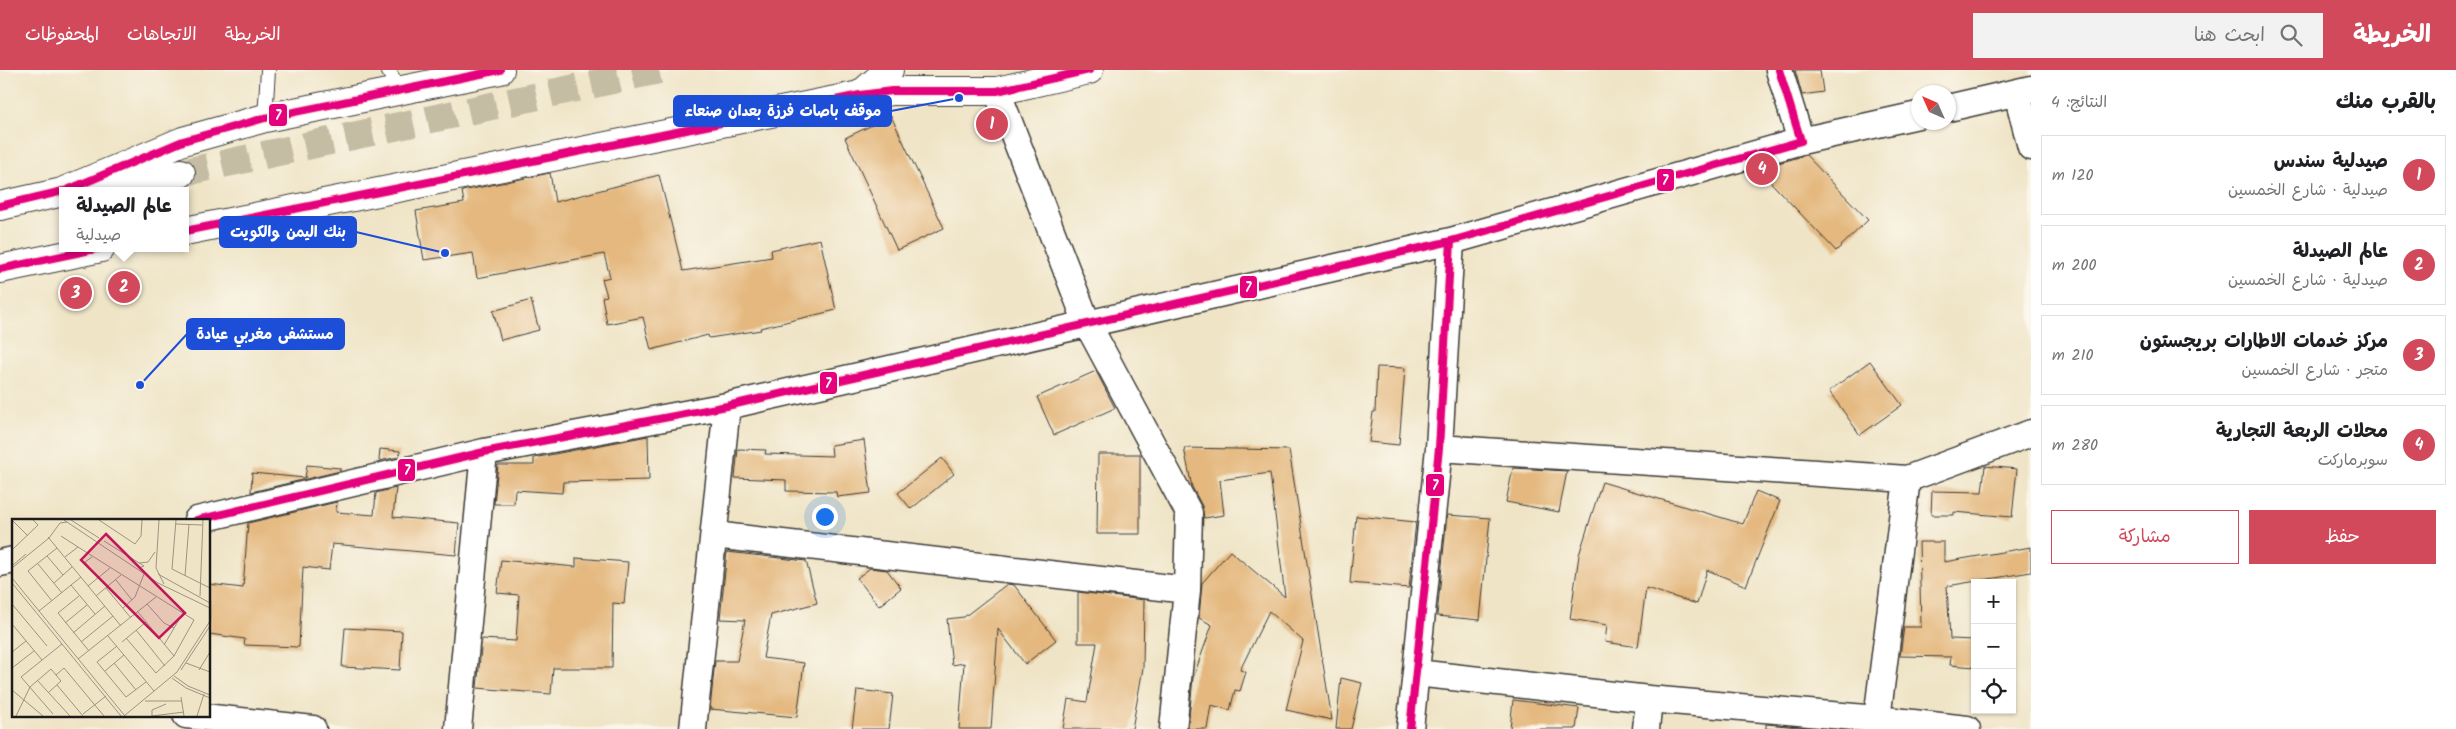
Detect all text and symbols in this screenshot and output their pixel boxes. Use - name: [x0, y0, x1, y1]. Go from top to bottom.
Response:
- search box: [1973, 13, 2323, 58]
- text: الخريطة: [2353, 16, 2431, 55]
- text: المحفوظات: [25, 21, 99, 50]
- text: الاتجاهات: [127, 21, 197, 50]
- text: الخريطة: [225, 21, 281, 50]
- text: ابحث هنا: [2194, 21, 2265, 51]
- icon: search: [2277, 21, 2305, 49]
- north arrow: [1911, 85, 1956, 130]
- text: بالقرب منك: [2336, 86, 2436, 119]
- text: النتائج: 4: [2051, 90, 2107, 115]
- callout: موقف باصات فرزة بعدان صنعاء: [674, 96, 891, 126]
- text: موقف باصات فرزة بعدان صنعاء: [685, 100, 881, 124]
- line badge: 7: [268, 103, 288, 127]
- text: 7: [275, 105, 282, 127]
- pin: 1: [976, 105, 1008, 143]
- text: صيدلية سندس: [2274, 147, 2388, 177]
- pin: 4: [1746, 150, 1778, 188]
- text: 120 m: [2052, 163, 2094, 188]
- text: 1: [2417, 163, 2421, 188]
- line badge: 7: [1656, 168, 1675, 192]
- text: 7: [1662, 170, 1669, 192]
- text: صيدلية · شارع الخمسين: [2228, 178, 2388, 203]
- popup: [59, 187, 189, 252]
- text: عالم الصيدلة: [76, 192, 172, 222]
- callout: بنك اليمن والكويت: [220, 217, 356, 247]
- text: بنك اليمن والكويت: [230, 221, 346, 245]
- text: صيدلية: [76, 223, 121, 248]
- text: عالم الصيدلة: [2293, 237, 2388, 267]
- text: 200 m: [2052, 253, 2096, 278]
- text: 2: [2414, 253, 2424, 278]
- pin: 2: [108, 268, 140, 306]
- text: صيدلية · شارع الخمسين: [2228, 268, 2388, 293]
- pin: 3: [60, 274, 92, 312]
- line badge: 7: [1239, 275, 1258, 299]
- text: 7: [1245, 277, 1252, 299]
- callout: مستشفى مغربي عيادة: [187, 319, 344, 349]
- text: مستشفى مغربي عيادة: [196, 323, 334, 348]
- text: مركز خدمات الاطارات بريجستون: [2140, 327, 2388, 357]
- text: 210 m: [2052, 343, 2094, 368]
- text: 3: [2415, 343, 2423, 368]
- text: متجر · شارع الخمسين: [2242, 358, 2388, 383]
- line badge: 7: [819, 371, 838, 395]
- text: 7: [825, 373, 832, 395]
- text: محلات الربعة التجارية: [2216, 417, 2388, 447]
- text: 280 m: [2052, 433, 2098, 458]
- text: 4: [2415, 433, 2423, 458]
- text: سوبرماركت: [2318, 448, 2388, 473]
- line badge: 7: [397, 458, 416, 482]
- text: 7: [404, 460, 411, 482]
- line badge: 7: [1425, 473, 1445, 497]
- text: 7: [1432, 475, 1439, 497]
- your location: [812, 504, 838, 530]
- button: مشاركة: [2051, 510, 2239, 564]
- button: حفظ: [2249, 510, 2436, 564]
- inset map: [12, 519, 210, 716]
- map controls: [1971, 579, 2016, 714]
- button: +: [1971, 579, 2016, 624]
- button: −: [1971, 624, 2016, 669]
- button: locate: [1971, 669, 2016, 714]

